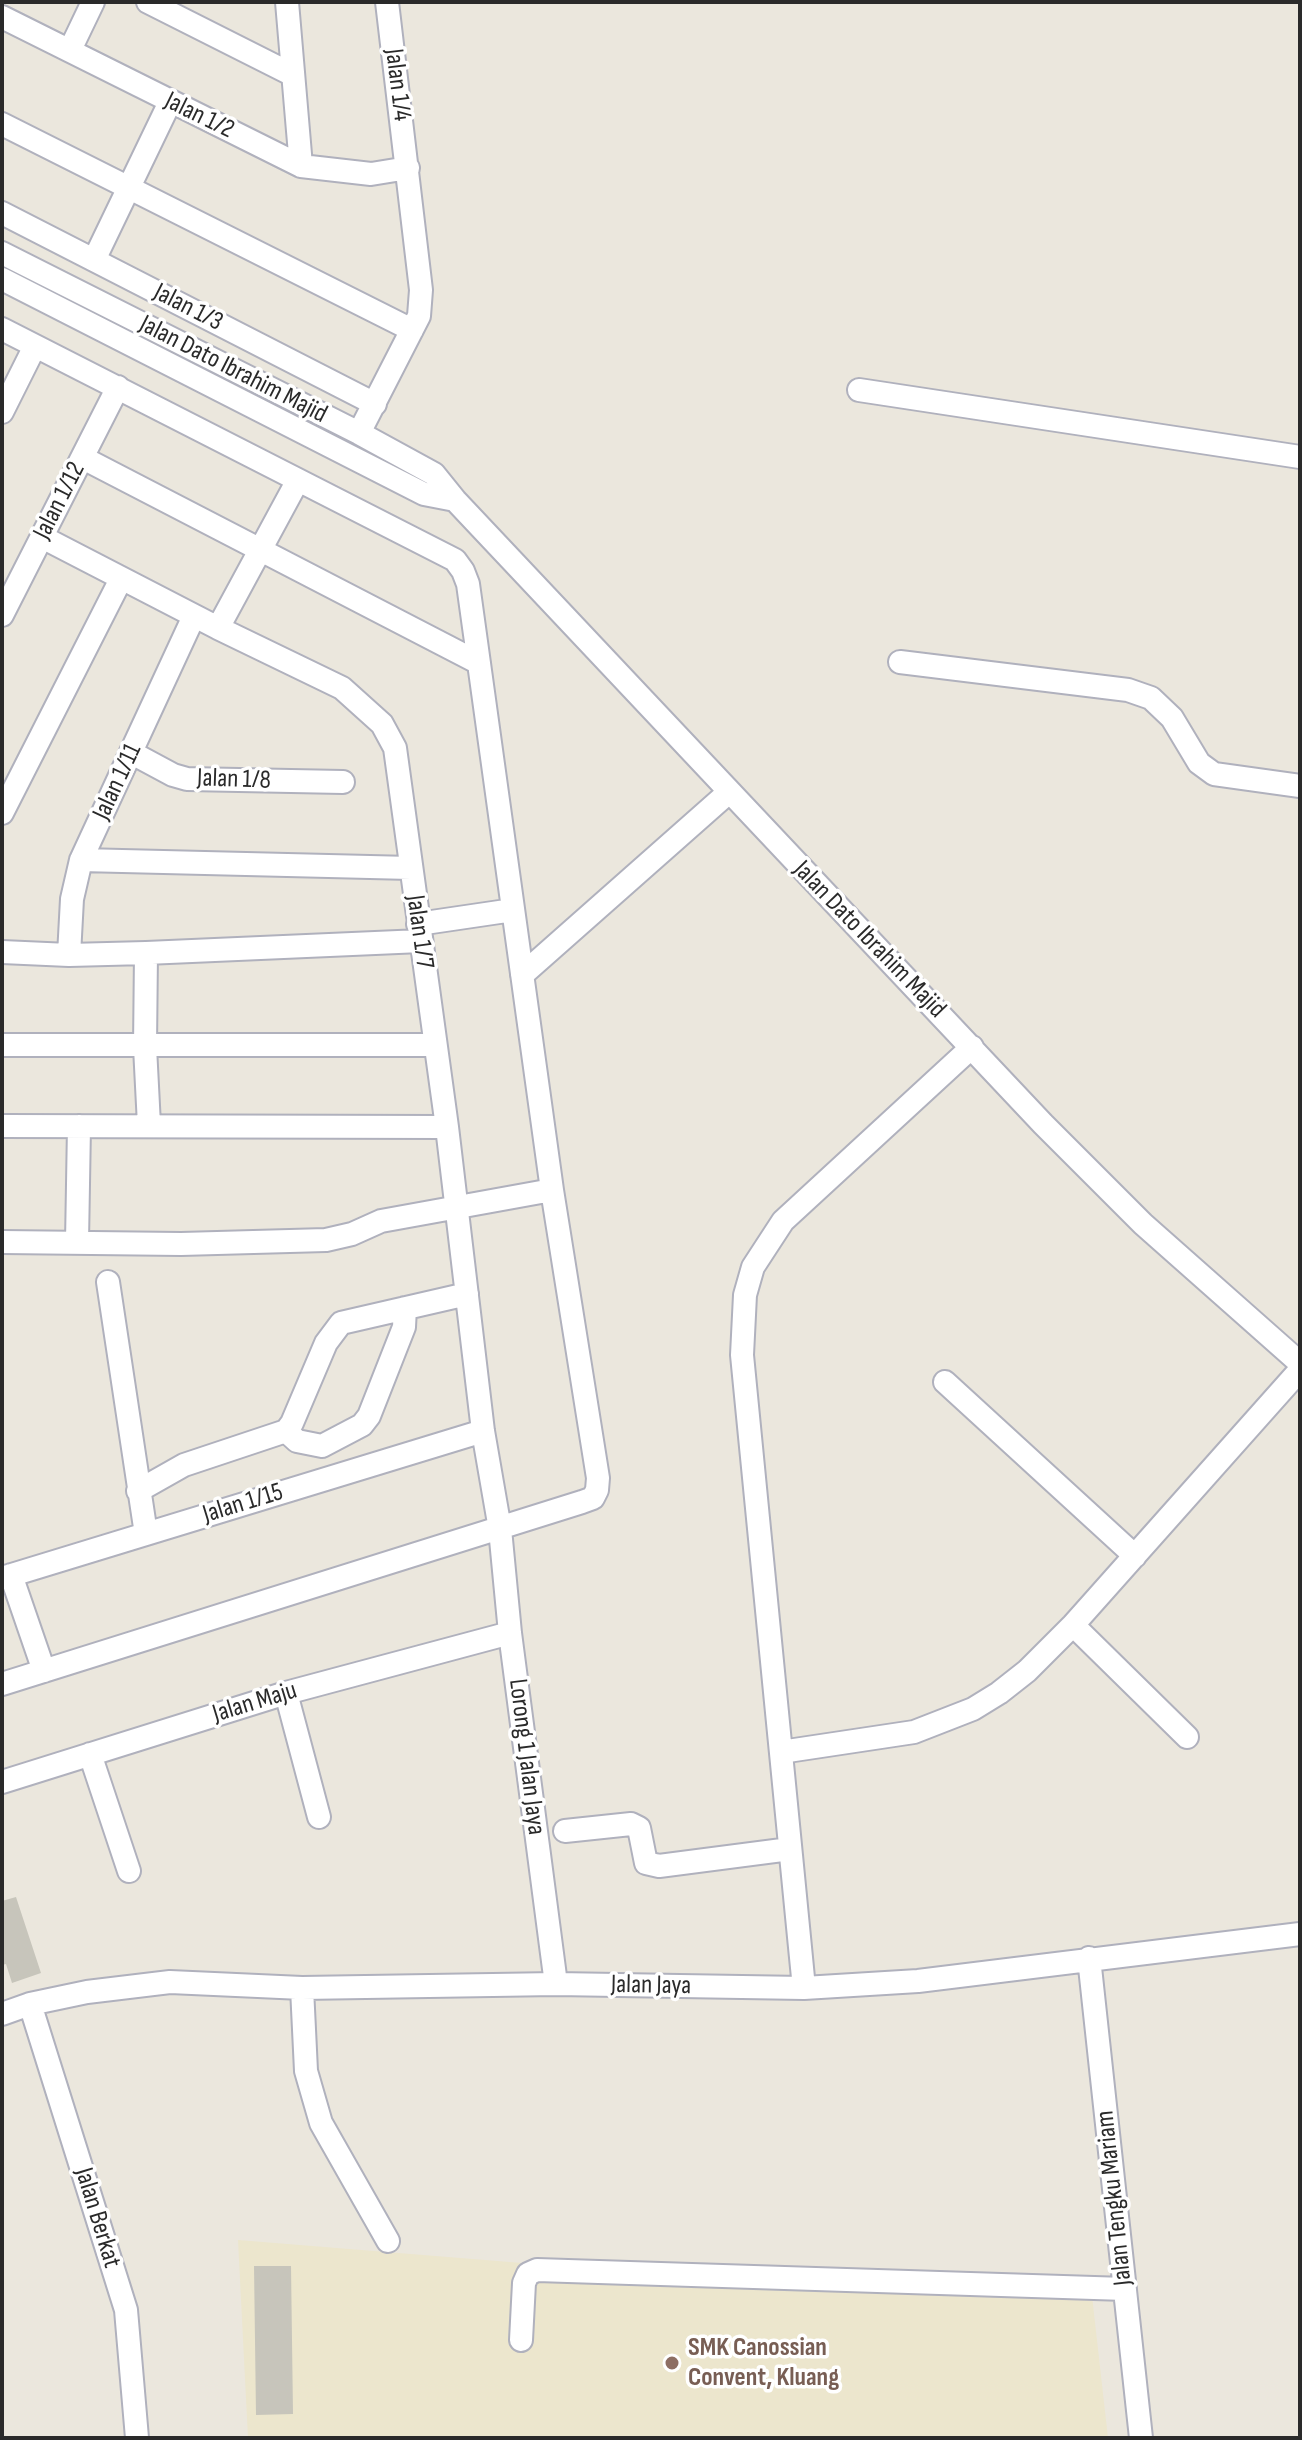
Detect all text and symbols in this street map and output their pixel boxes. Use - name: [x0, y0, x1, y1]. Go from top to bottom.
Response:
- street label: Jalan 1/4: [377, 47, 417, 123]
- street label: Jalan 1/2: [159, 86, 239, 146]
- street label: Jalan 1/3: [148, 277, 228, 339]
- street label: Jalan Dato Ibrahim Majid: [134, 309, 332, 431]
- street label: Jalan 1/12: [27, 457, 93, 545]
- street label: Jalan 1/11: [87, 739, 149, 825]
- street label: Jalan 1/8: [197, 763, 271, 797]
- street label: Jalan Dato Ibrahim Majid: [786, 855, 952, 1025]
- street label: Jalan 1/7: [398, 893, 440, 971]
- street label: Jalan 1/15: [199, 1477, 287, 1531]
- street label: Jalan Maju: [209, 1675, 301, 1731]
- street label: Lorong 1 Jalan Jaya: [501, 1677, 551, 1837]
- street label: Jalan Jaya: [611, 1970, 691, 2002]
- street label: Jalan Tengku Mariam: [1090, 2109, 1140, 2287]
- street label: Jalan Berkat: [67, 2164, 127, 2272]
- place label: SMK Canossian Convent, Kluang: [688, 2332, 839, 2394]
- marker: SMK Canossian Convent, Kluang: [663, 2354, 681, 2372]

